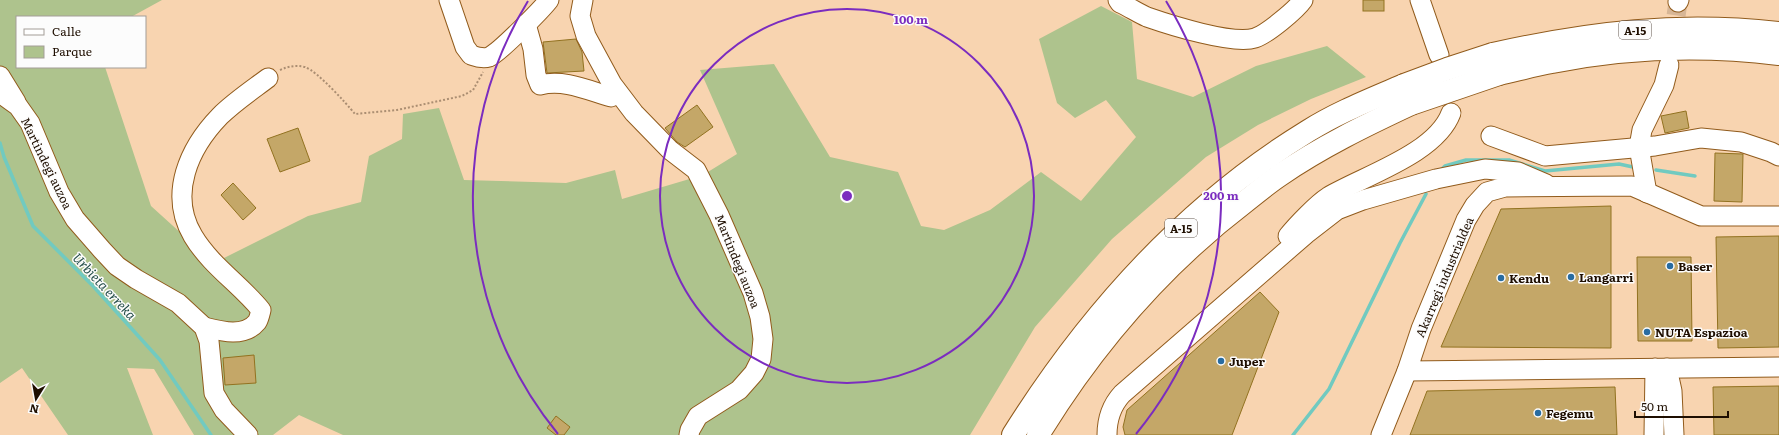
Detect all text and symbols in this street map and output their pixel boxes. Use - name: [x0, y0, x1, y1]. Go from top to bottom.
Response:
- text: 100 m: [894, 10, 928, 28]
- legend: [16, 16, 146, 68]
- road number: A-15: [1619, 21, 1651, 39]
- text: Calle: [52, 22, 81, 40]
- text: Parque: [52, 42, 92, 60]
- street label: Martindegi auzoa: [17, 114, 77, 212]
- text: 200 m: [1203, 186, 1239, 204]
- centre of rings: [840, 189, 854, 203]
- street label: Martindegi auzoa: [711, 211, 765, 311]
- street label: Akarregi industrialdea: [1410, 213, 1478, 340]
- road number: A-15: [1165, 219, 1197, 237]
- water label: Urbieta erreka: [69, 248, 141, 324]
- place label: Baser: [1678, 257, 1713, 275]
- marker: Baser: [1665, 261, 1675, 271]
- place label: Langarri: [1579, 268, 1634, 286]
- place label: Kendu: [1509, 269, 1549, 287]
- marker: Langarri: [1566, 272, 1576, 282]
- marker: Kendu: [1496, 273, 1506, 283]
- place label: NUTA Espazioa: [1655, 323, 1748, 341]
- marker: NUTA Espazioa: [1642, 327, 1652, 337]
- place label: Juper: [1229, 352, 1265, 370]
- marker: Juper: [1216, 356, 1226, 366]
- north arrow: [16, 379, 56, 419]
- scale bar: [1635, 393, 1728, 419]
- text: 50 m: [1641, 397, 1668, 415]
- text: N: [28, 401, 40, 419]
- place label: Fegemu: [1546, 404, 1593, 422]
- marker: Fegemu: [1533, 408, 1543, 418]

